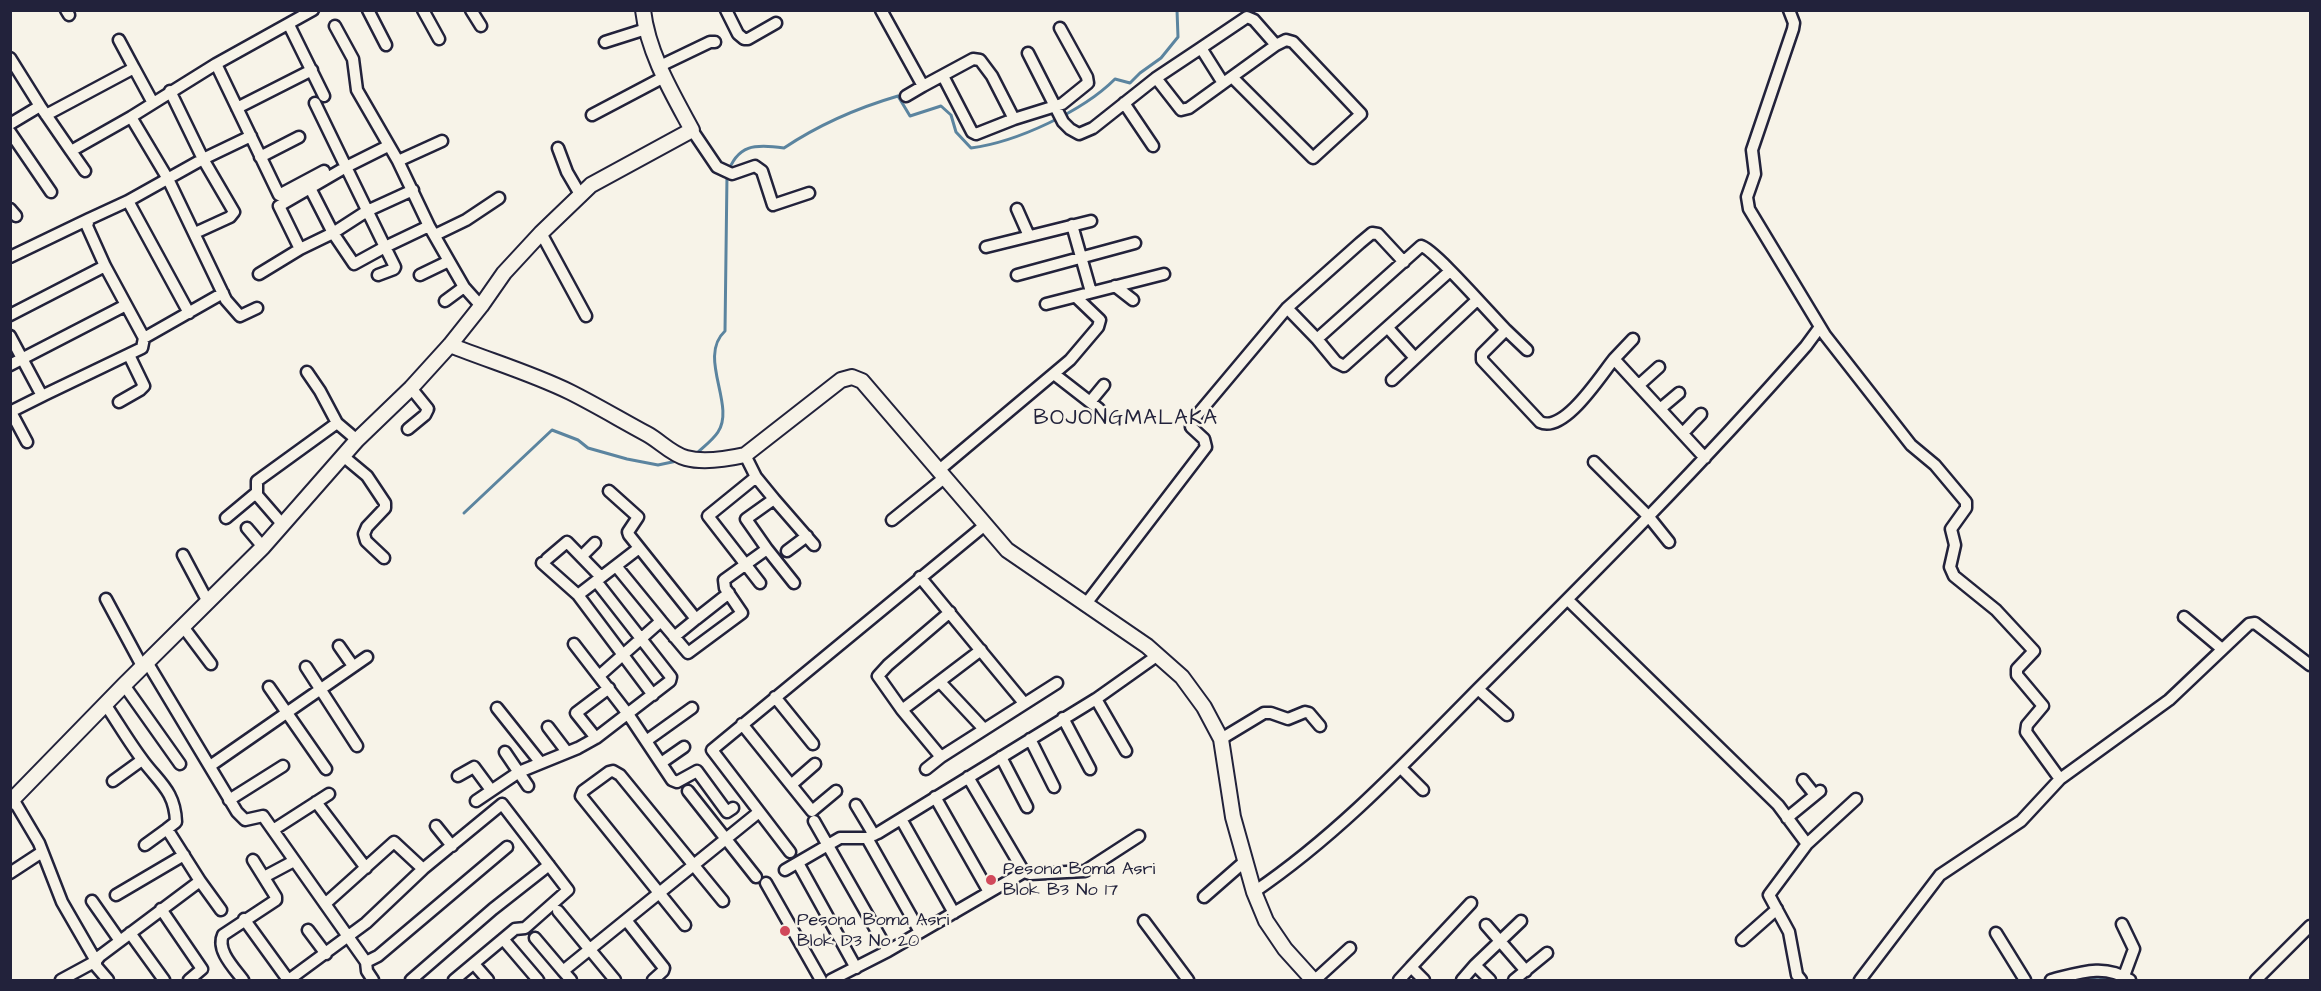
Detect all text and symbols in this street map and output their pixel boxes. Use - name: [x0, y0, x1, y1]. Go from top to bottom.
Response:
- district label: BOJONGMALAKA: [1034, 407, 1218, 433]
- place label: Pesona Boma Asri Blok B3 No 17: [1003, 859, 1155, 902]
- marker: Pesona Boma Asri Blok B3 No 17: [984, 873, 998, 887]
- place label: Pesona Boma Asri Blok D3 No 20: [797, 910, 949, 952]
- marker: Pesona Boma Asri Blok D3 No 20: [778, 924, 792, 938]

